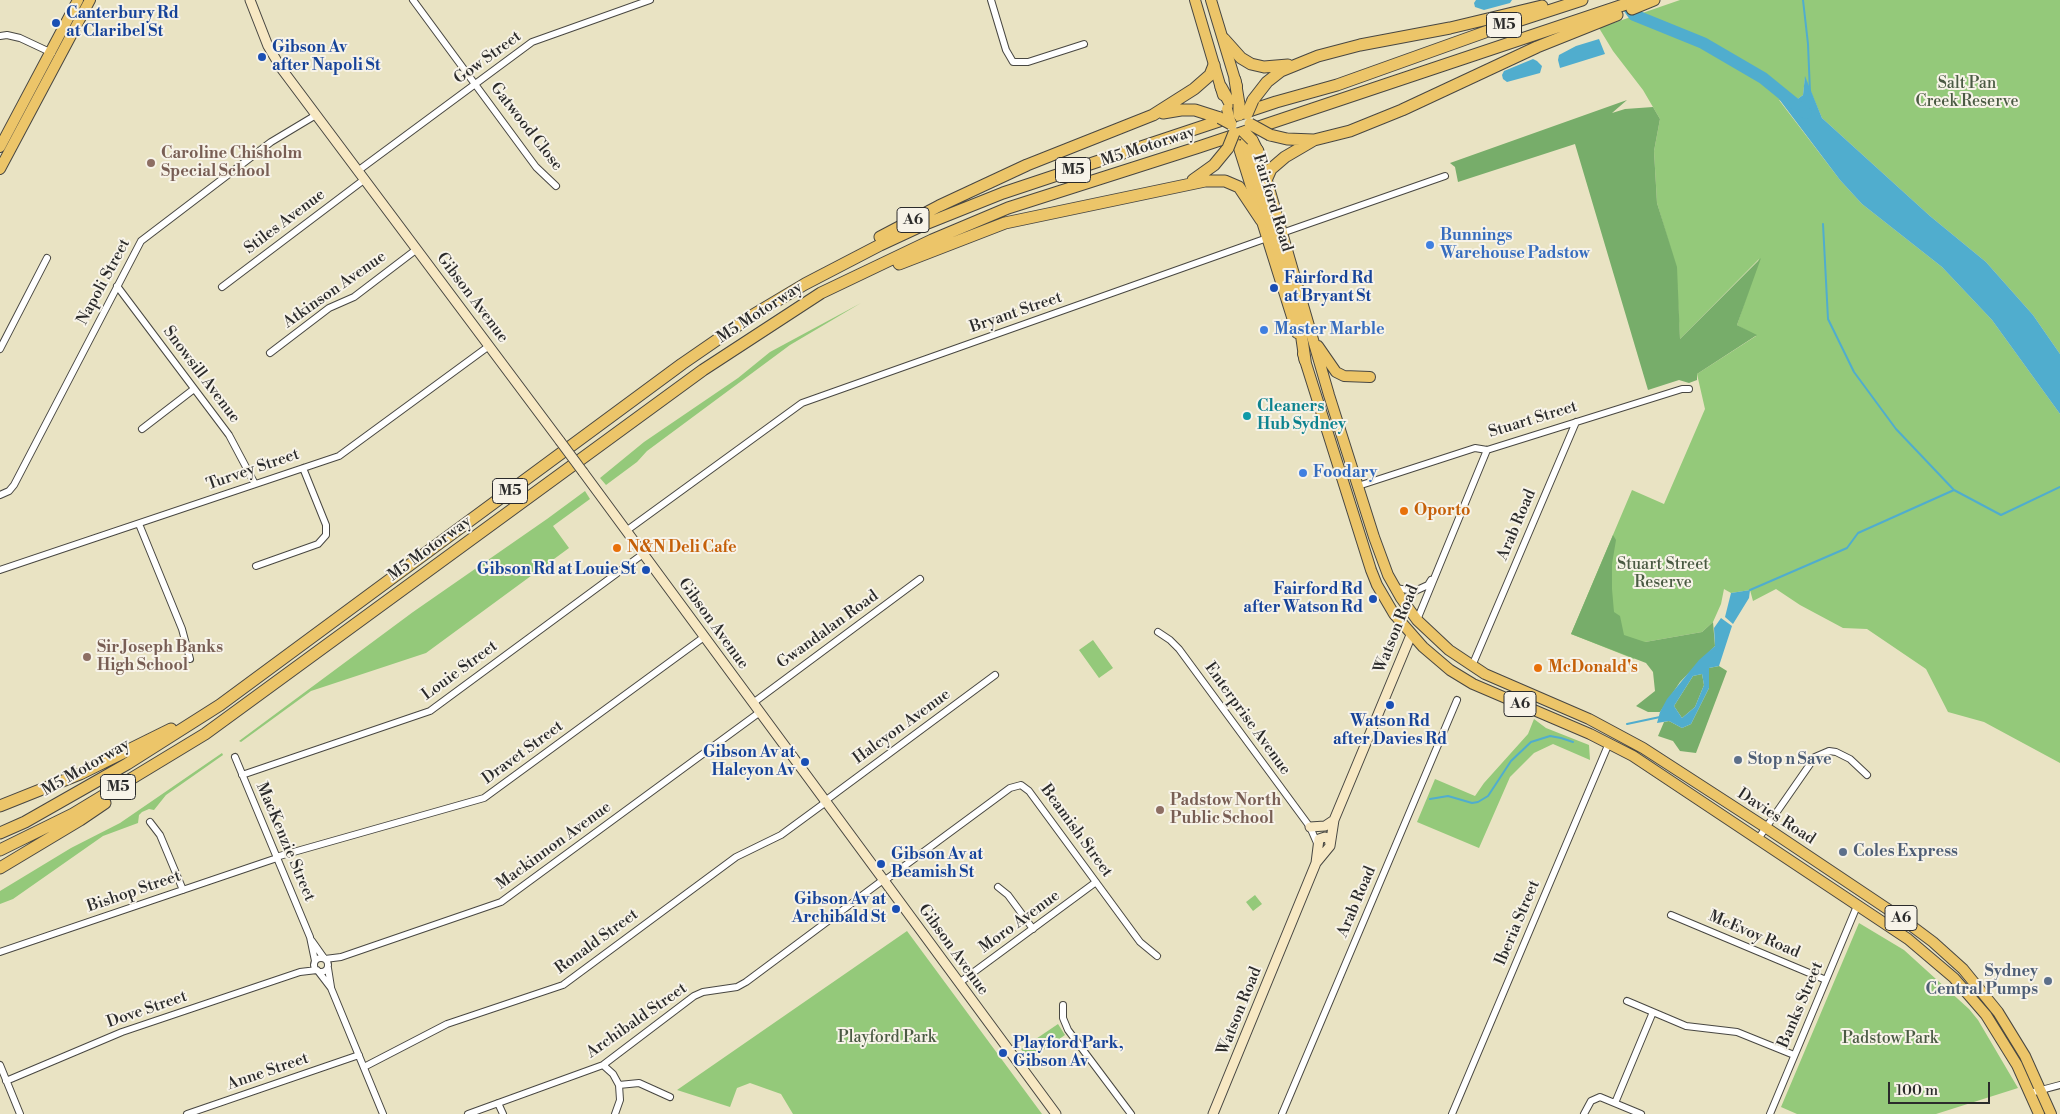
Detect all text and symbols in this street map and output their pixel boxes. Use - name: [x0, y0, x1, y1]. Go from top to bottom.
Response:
- place label: Canterbury Rd at Claribel St: [66, 4, 179, 42]
- road number: M5: [1486, 12, 1522, 38]
- marker: Canterbury Rd at Claribel St: [50, 17, 62, 29]
- street label: Gow Street: [451, 27, 525, 89]
- place label: Gibson Av after Napoli St: [272, 38, 380, 76]
- marker: Gibson Av after Napoli St: [256, 51, 268, 63]
- park label: Salt Pan Creek Reserve: [1915, 74, 2019, 112]
- street label: Gatwood Close: [486, 79, 566, 175]
- street label: M5 Motorway: [1098, 123, 1198, 171]
- place label: Caroline Chisholm Special School: [161, 144, 302, 182]
- street label: Fairford Road: [1248, 152, 1296, 254]
- marker: Caroline Chisholm Special School: [145, 157, 157, 169]
- road number: M5: [1056, 158, 1090, 182]
- street label: Stiles Avenue: [241, 185, 329, 259]
- road number: A6: [897, 208, 929, 232]
- place label: Bunnings Warehouse Padstow: [1440, 226, 1590, 264]
- street label: Napoli Street: [73, 236, 135, 328]
- marker: Bunnings Warehouse Padstow: [1424, 239, 1436, 251]
- street label: Atkinson Avenue: [280, 247, 390, 333]
- street label: Gibson Avenue: [432, 249, 512, 347]
- place label: Fairford Rd at Bryant St: [1284, 269, 1373, 307]
- street label: M5 Motorway: [714, 278, 806, 348]
- marker: Fairford Rd at Bryant St: [1268, 282, 1280, 294]
- street label: Bryant Street: [967, 288, 1065, 338]
- place label: Master Marble: [1274, 320, 1385, 340]
- street label: Snowsill Avenue: [158, 323, 244, 427]
- marker: Master Marble: [1258, 324, 1270, 336]
- place label: Cleaners Hub Sydney: [1257, 397, 1346, 435]
- street label: Stuart Street: [1486, 397, 1580, 443]
- marker: Cleaners Hub Sydney: [1241, 410, 1253, 422]
- street label: Turvey Street: [204, 445, 302, 495]
- place label: Foodary: [1313, 463, 1377, 483]
- marker: Foodary: [1297, 467, 1309, 479]
- road number: M5: [492, 478, 528, 504]
- street label: Arab Road: [1493, 487, 1541, 563]
- place label: Oporto: [1414, 501, 1470, 521]
- marker: Oporto: [1398, 505, 1410, 517]
- street label: M5 Motorway: [385, 512, 475, 586]
- place label: N&N Deli Cafe: [627, 538, 737, 558]
- marker: N&N Deli Cafe: [611, 542, 623, 554]
- park label: Stuart Street Reserve: [1617, 555, 1709, 593]
- place label: Gibson Rd at Louie St: [477, 560, 636, 580]
- marker: Gibson Rd at Louie St: [640, 564, 652, 576]
- street label: Gibson Avenue: [674, 575, 752, 673]
- place label: Fairford Rd after Watson Rd: [1243, 580, 1363, 618]
- street label: Watson Road: [1371, 582, 1423, 676]
- street label: Gwandalan Road: [774, 587, 882, 673]
- marker: Fairford Rd after Watson Rd: [1367, 593, 1379, 605]
- street label: Louie Street: [418, 637, 502, 705]
- place label: Sir Joseph Banks High School: [97, 638, 223, 676]
- marker: Sir Joseph Banks High School: [81, 651, 93, 663]
- place label: McDonald's: [1548, 658, 1638, 678]
- street label: Enterprise Avenue: [1200, 659, 1294, 779]
- marker: McDonald's: [1532, 662, 1544, 674]
- street label: Halcyon Avenue: [850, 685, 954, 769]
- road number: A6: [1504, 692, 1536, 716]
- marker: Watson Rd after Davies Rd: [1384, 699, 1396, 711]
- place label: Watson Rd after Davies Rd: [1333, 712, 1447, 750]
- street label: Dravet Street: [479, 717, 567, 789]
- street label: M5 Motorway: [39, 735, 133, 801]
- place label: Gibson Av at Halcyon Av: [703, 743, 795, 781]
- place label: Stop n Save: [1748, 750, 1832, 770]
- marker: Stop n Save: [1732, 754, 1744, 766]
- marker: Gibson Av at Halcyon Av: [799, 756, 811, 768]
- road number: M5: [100, 774, 136, 800]
- street label: MacKenzie Street: [251, 780, 319, 904]
- street label: Beamish Street: [1036, 781, 1116, 881]
- street label: Davies Road: [1733, 785, 1819, 849]
- place label: Padstow North Public School: [1170, 791, 1281, 829]
- street label: Mackinnon Avenue: [493, 798, 615, 894]
- marker: Padstow North Public School: [1154, 804, 1166, 816]
- place label: Coles Express: [1853, 842, 1958, 862]
- place label: Gibson Av at Beamish St: [891, 845, 983, 883]
- marker: Coles Express: [1837, 846, 1849, 858]
- marker: Gibson Av at Beamish St: [875, 858, 887, 870]
- street label: Arab Road: [1333, 864, 1381, 940]
- street label: Bishop Street: [85, 867, 183, 917]
- street label: Iberia Street: [1491, 878, 1545, 968]
- street label: Moro Avenue: [976, 886, 1064, 958]
- place label: Gibson Av at Archibald St: [792, 890, 886, 928]
- street label: Gibson Avenue: [914, 901, 992, 999]
- marker: Gibson Av at Archibald St: [890, 903, 902, 915]
- street label: Ronald Street: [552, 905, 642, 979]
- road number: A6: [1885, 906, 1917, 930]
- street label: McEvoy Road: [1706, 907, 1802, 963]
- street label: Banks Street: [1774, 959, 1828, 1051]
- place label: Sydney Central Pumps: [1926, 962, 2038, 1000]
- street label: Watson Road: [1214, 964, 1266, 1058]
- marker: Sydney Central Pumps: [2042, 975, 2054, 987]
- street label: Archibald Street: [583, 979, 691, 1063]
- street label: Dove Street: [104, 987, 190, 1033]
- park label: Playford Park: [838, 1028, 936, 1048]
- park label: Padstow Park: [1842, 1029, 1938, 1049]
- place label: Playford Park, Gibson Av: [1013, 1034, 1124, 1072]
- marker: Playford Park, Gibson Av: [997, 1047, 1009, 1059]
- street label: Anne Street: [225, 1049, 311, 1095]
- scale bar: [1890, 1072, 1992, 1104]
- text: 100 m: [1896, 1081, 1938, 1100]

